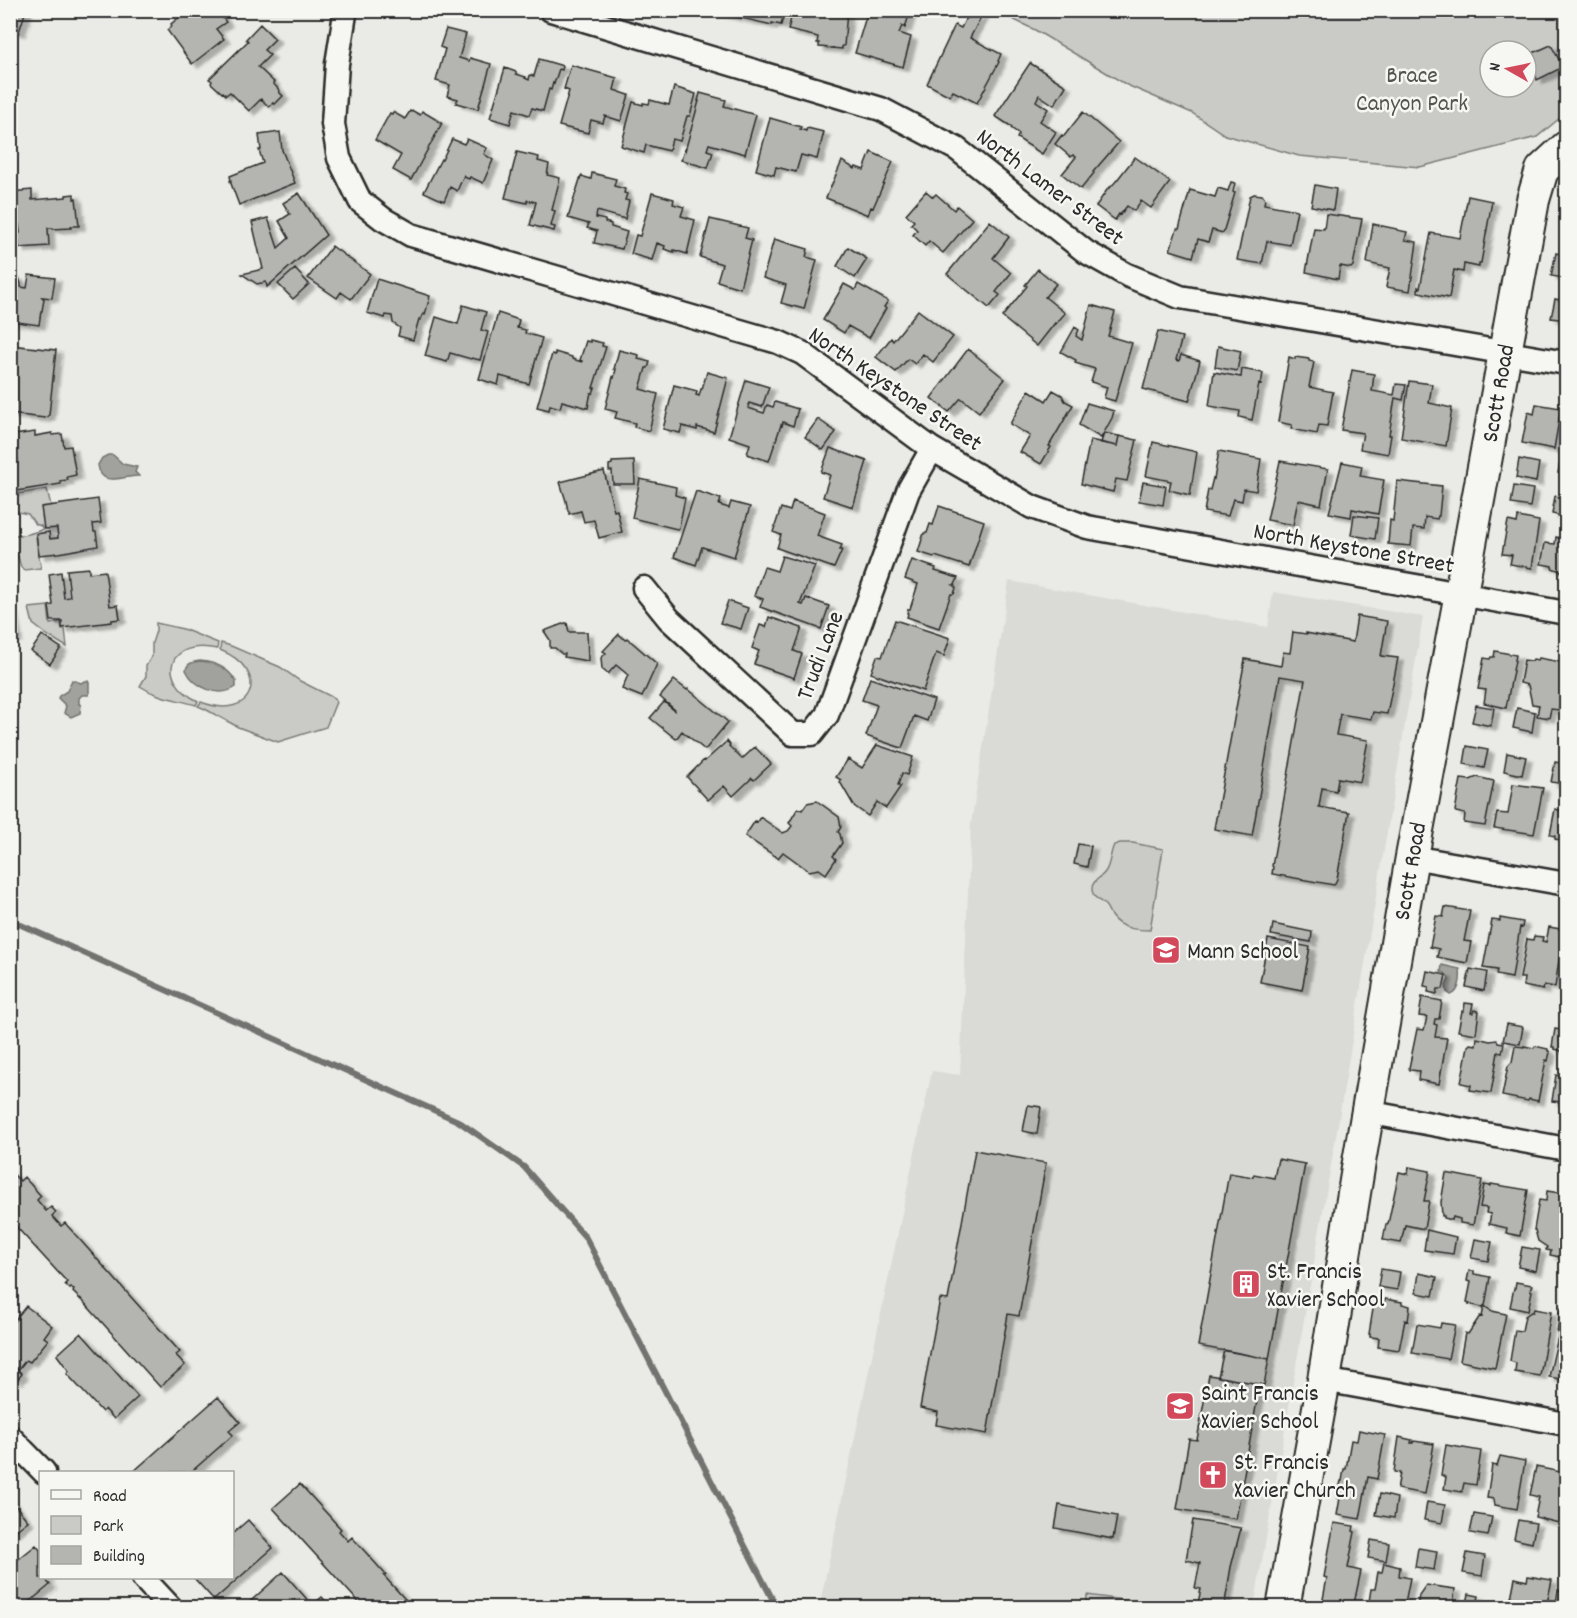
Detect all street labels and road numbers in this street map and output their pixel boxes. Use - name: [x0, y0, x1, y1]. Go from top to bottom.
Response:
- street label: North Lamer Street: [968, 121, 1130, 256]
- street label: North Keystone Street: [801, 320, 988, 461]
- street label: Scott Road: [1475, 342, 1525, 445]
- street label: North Keystone Street: [1250, 516, 1457, 584]
- street label: Trudi Lane: [789, 607, 854, 705]
- street label: Scott Road: [1387, 820, 1437, 923]

